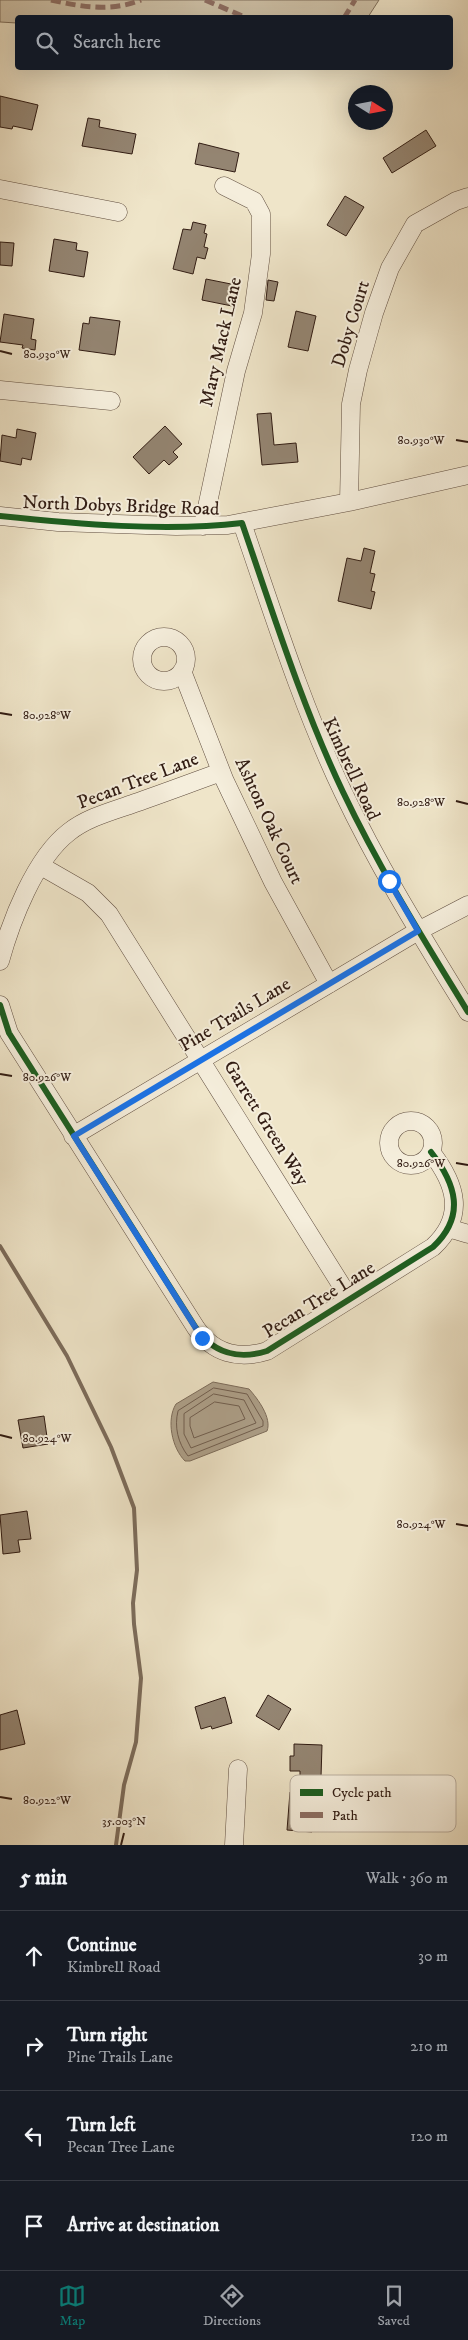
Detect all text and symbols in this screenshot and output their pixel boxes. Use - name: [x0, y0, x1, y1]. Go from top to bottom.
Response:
- search box: [15, 15, 453, 70]
- icon: search: [33, 29, 61, 57]
- text: Search here: [73, 31, 161, 54]
- north arrow: [348, 85, 393, 130]
- street label: Mary Mack Lane: [195, 275, 247, 409]
- street label: Doby Court: [327, 278, 375, 370]
- text: 80.930°W: [23, 347, 72, 362]
- text: 80.930°W: [397, 433, 446, 448]
- street label: North Dobys Bridge Road: [22, 491, 220, 521]
- text: 80.928°W: [23, 708, 72, 723]
- street label: Kimbrell Road: [317, 714, 385, 825]
- street label: Pecan Tree Lane: [74, 747, 202, 815]
- street label: Ashton Oak Court: [230, 754, 308, 888]
- text: 80.928°W: [397, 795, 446, 810]
- route start: [378, 870, 401, 893]
- street label: Pine Trails Lane: [175, 973, 295, 1057]
- street label: Garrett Green Way: [218, 1056, 314, 1191]
- text: 80.926°W: [23, 1070, 72, 1085]
- text: 80.926°W: [397, 1156, 446, 1171]
- street label: Pecan Tree Lane: [259, 1256, 379, 1344]
- route end: [191, 1327, 214, 1350]
- text: 80.924°W: [23, 1431, 72, 1446]
- text: 80.924°W: [397, 1517, 446, 1532]
- legend: [290, 1775, 456, 1832]
- text: Cycle path: [332, 1784, 392, 1802]
- text: 80.922°W: [23, 1793, 72, 1808]
- text: Path: [332, 1807, 359, 1825]
- text: 35.003°N: [102, 1814, 146, 1829]
- text: 5 min: [20, 1865, 67, 1891]
- text: Walk · 360 m: [366, 1868, 448, 1888]
- text: Continue: [67, 1934, 137, 1957]
- icon: ahead: [20, 1942, 48, 1970]
- text: 30 m: [418, 1946, 448, 1966]
- text: Kimbrell Road: [67, 1957, 161, 1977]
- text: Turn right: [67, 2024, 147, 2047]
- icon: right: [20, 2032, 48, 2060]
- text: 210 m: [410, 2036, 448, 2056]
- text: Pine Trails Lane: [67, 2047, 173, 2067]
- text: Turn left: [67, 2114, 136, 2137]
- icon: left: [20, 2122, 48, 2150]
- text: 120 m: [410, 2126, 448, 2146]
- text: Pecan Tree Lane: [67, 2137, 175, 2157]
- icon: arrive: [20, 2212, 48, 2240]
- text: Arrive at destination: [67, 2214, 219, 2237]
- tab: Map: [58, 2282, 86, 2330]
- tab: Directions: [203, 2282, 261, 2330]
- tab: Saved: [378, 2282, 410, 2330]

